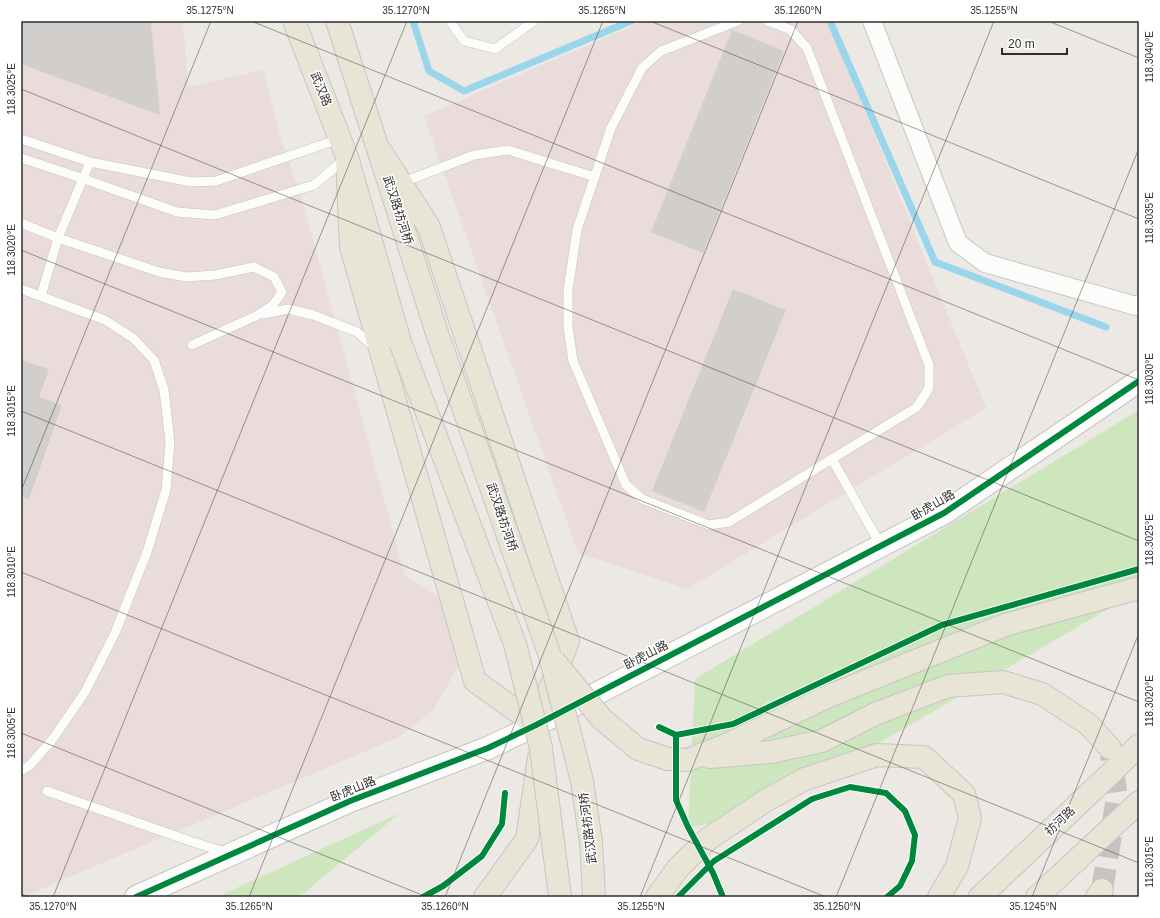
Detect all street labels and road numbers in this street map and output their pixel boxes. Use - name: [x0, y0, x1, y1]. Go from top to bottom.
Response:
- street label: 武汉路: [308, 70, 334, 108]
- street label: 武汉路祊河桥: [380, 174, 416, 246]
- street label: 武汉路祊河桥: [484, 481, 520, 553]
- street label: 卧虎山路: [909, 487, 957, 523]
- street label: 卧虎山路: [621, 638, 671, 672]
- street label: 卧虎山路: [328, 774, 378, 804]
- street label: 武汉路祊河桥: [577, 791, 599, 865]
- street label: 祊河路: [1042, 804, 1078, 838]

